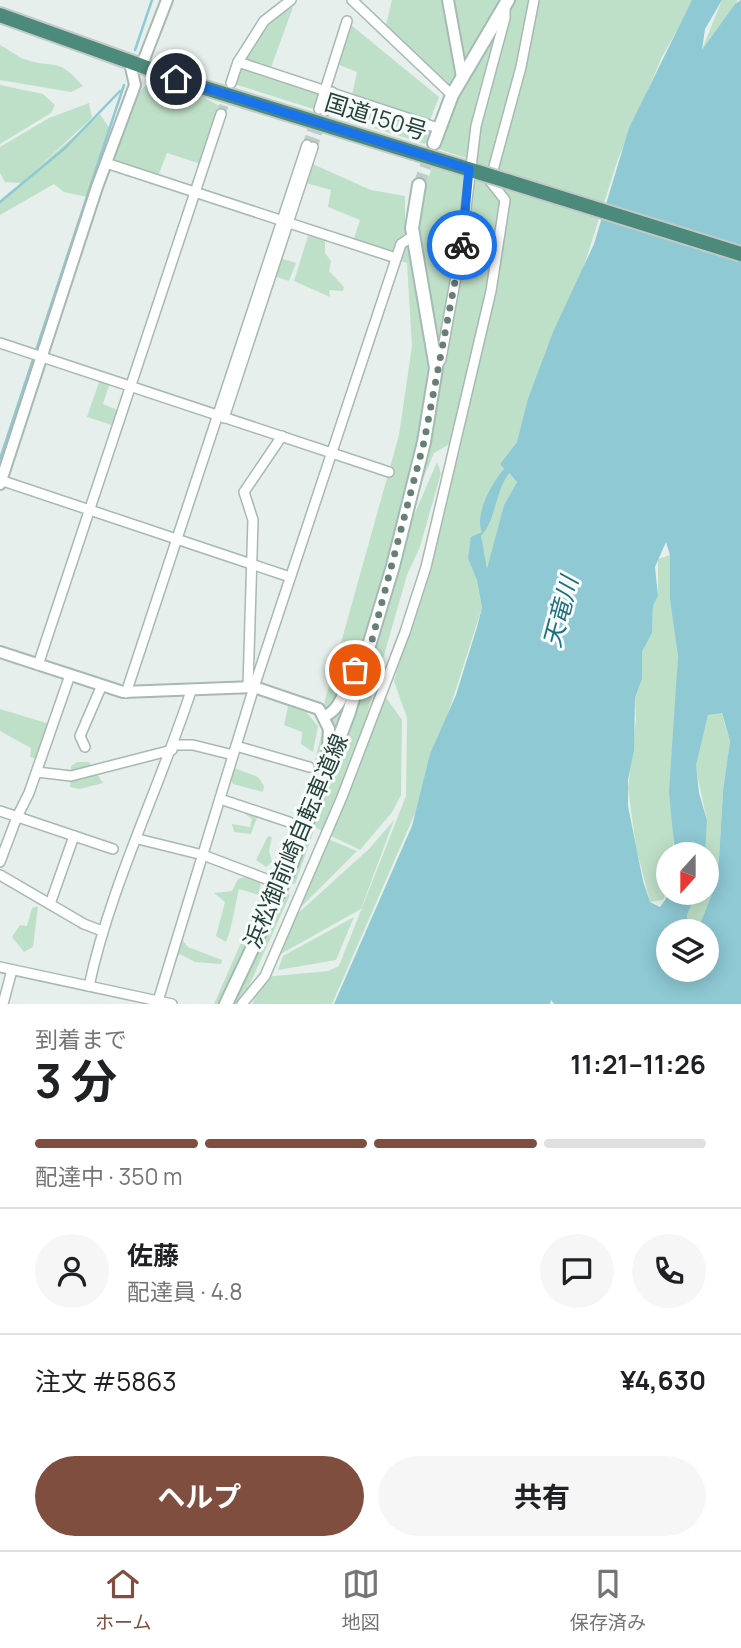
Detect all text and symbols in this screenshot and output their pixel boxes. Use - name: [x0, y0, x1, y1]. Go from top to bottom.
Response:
- pin: [146, 49, 206, 109]
- icon: home: [157, 60, 195, 98]
- street label: 国道150号: [321, 85, 431, 147]
- courier: [427, 210, 497, 280]
- icon: bike: [443, 226, 481, 264]
- water label: 天竜川: [534, 570, 586, 651]
- pin: [325, 640, 385, 700]
- icon: bag: [336, 651, 374, 689]
- street label: 浜松御前崎自転車道線: [235, 728, 355, 953]
- north arrow: [656, 842, 719, 905]
- map controls: [656, 842, 719, 982]
- button: layers: [656, 919, 719, 982]
- text: 到着まで: [35, 1023, 127, 1055]
- text: 11:21–11:26: [570, 1046, 706, 1082]
- text: 3 分: [35, 1049, 117, 1112]
- text: 配達中 · 350 m: [35, 1160, 183, 1192]
- button: person: [35, 1234, 109, 1308]
- button: chat: [540, 1234, 614, 1308]
- button: phone: [632, 1234, 706, 1308]
- text: 佐藤: [127, 1237, 179, 1273]
- text: 配達員 · 4.8: [127, 1275, 243, 1307]
- text: ¥4,630: [620, 1362, 706, 1398]
- text: 注文 #5863: [35, 1363, 177, 1399]
- button: ヘルプ: [35, 1456, 364, 1536]
- button: 共有: [378, 1456, 706, 1536]
- tab: ホーム: [95, 1565, 152, 1635]
- tab: 地図: [342, 1565, 380, 1635]
- tab: 保存済み: [570, 1565, 646, 1635]

